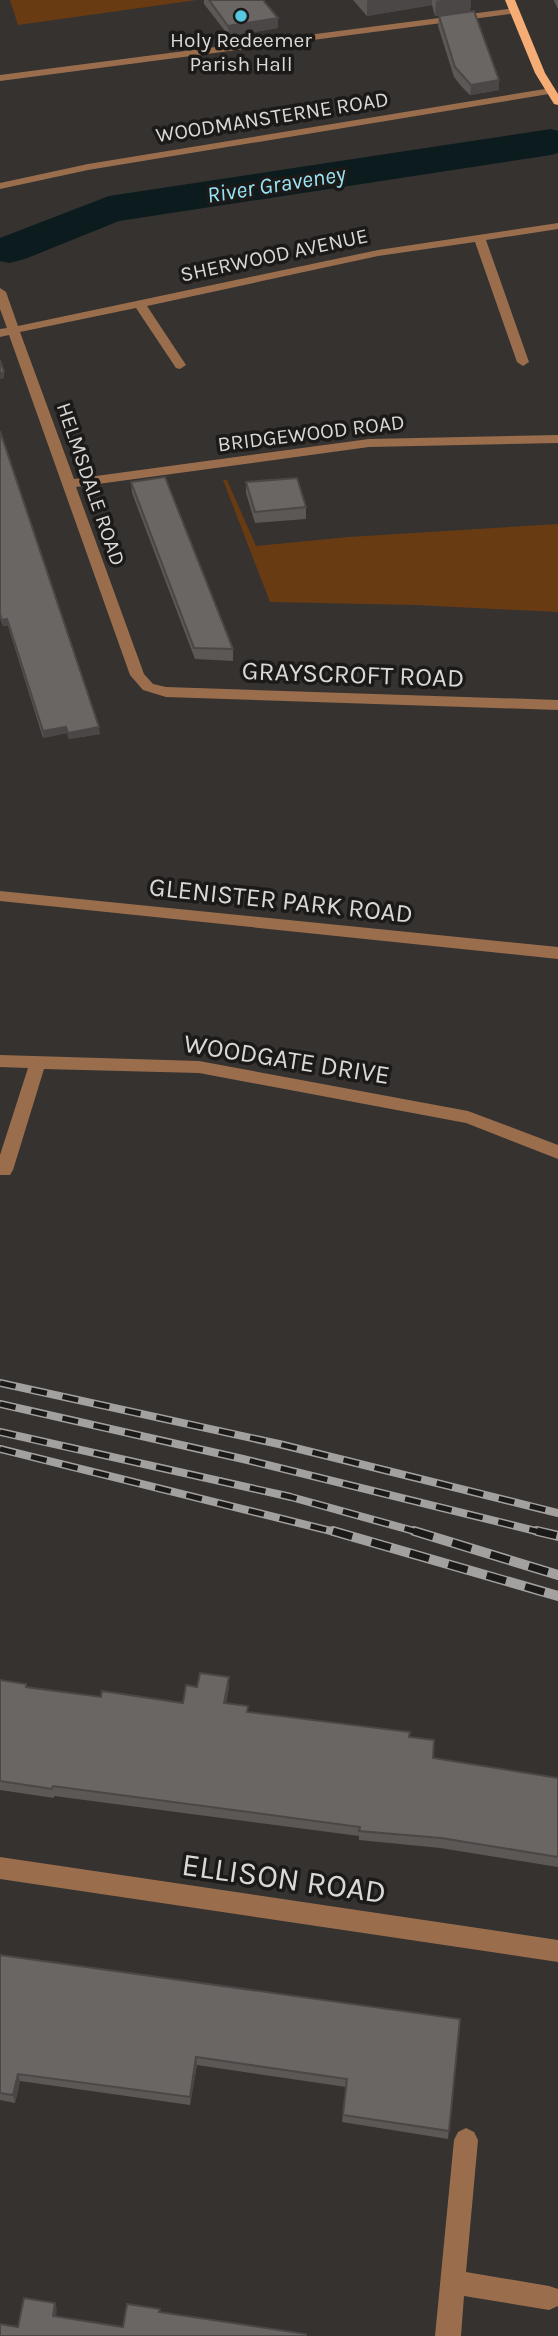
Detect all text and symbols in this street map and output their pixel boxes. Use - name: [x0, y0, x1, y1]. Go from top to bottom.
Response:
- marker: Holy Redeemer Parish Hall: [233, 8, 249, 24]
- place label: Holy Redeemer Parish Hall: [170, 28, 312, 76]
- street label: WOODMANSTERNE ROAD: [154, 87, 390, 147]
- water label: River Graveney: [205, 160, 348, 209]
- street label: SHERWOOD AVENUE: [178, 223, 370, 287]
- street label: HELMSDALE ROAD: [52, 399, 130, 569]
- street label: BRIDGEWOOD ROAD: [216, 410, 406, 456]
- street label: GRAYSCROFT ROAD: [241, 655, 465, 694]
- street label: GLENISTER PARK ROAD: [148, 871, 414, 930]
- street label: WOODGATE DRIVE: [182, 1028, 392, 1091]
- street label: ELLISON ROAD: [179, 1846, 389, 1911]

